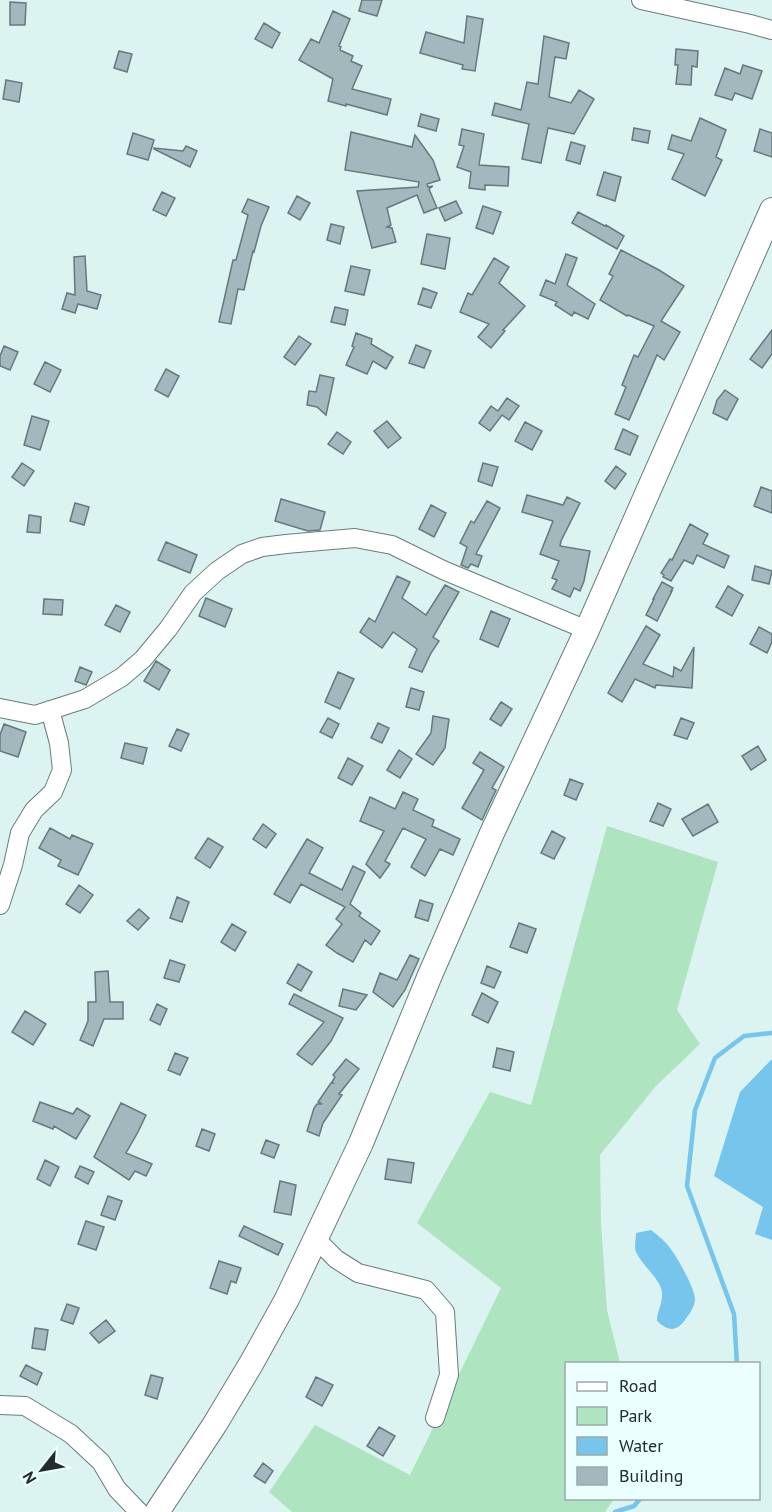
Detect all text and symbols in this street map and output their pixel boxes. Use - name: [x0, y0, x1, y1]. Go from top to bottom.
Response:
- legend: [565, 1362, 760, 1500]
- text: Road: [619, 1374, 657, 1397]
- text: Park: [619, 1404, 652, 1427]
- text: Water: [619, 1434, 663, 1457]
- north arrow: [12, 1440, 72, 1500]
- text: Building: [619, 1464, 683, 1487]
- text: N: [18, 1468, 40, 1487]

